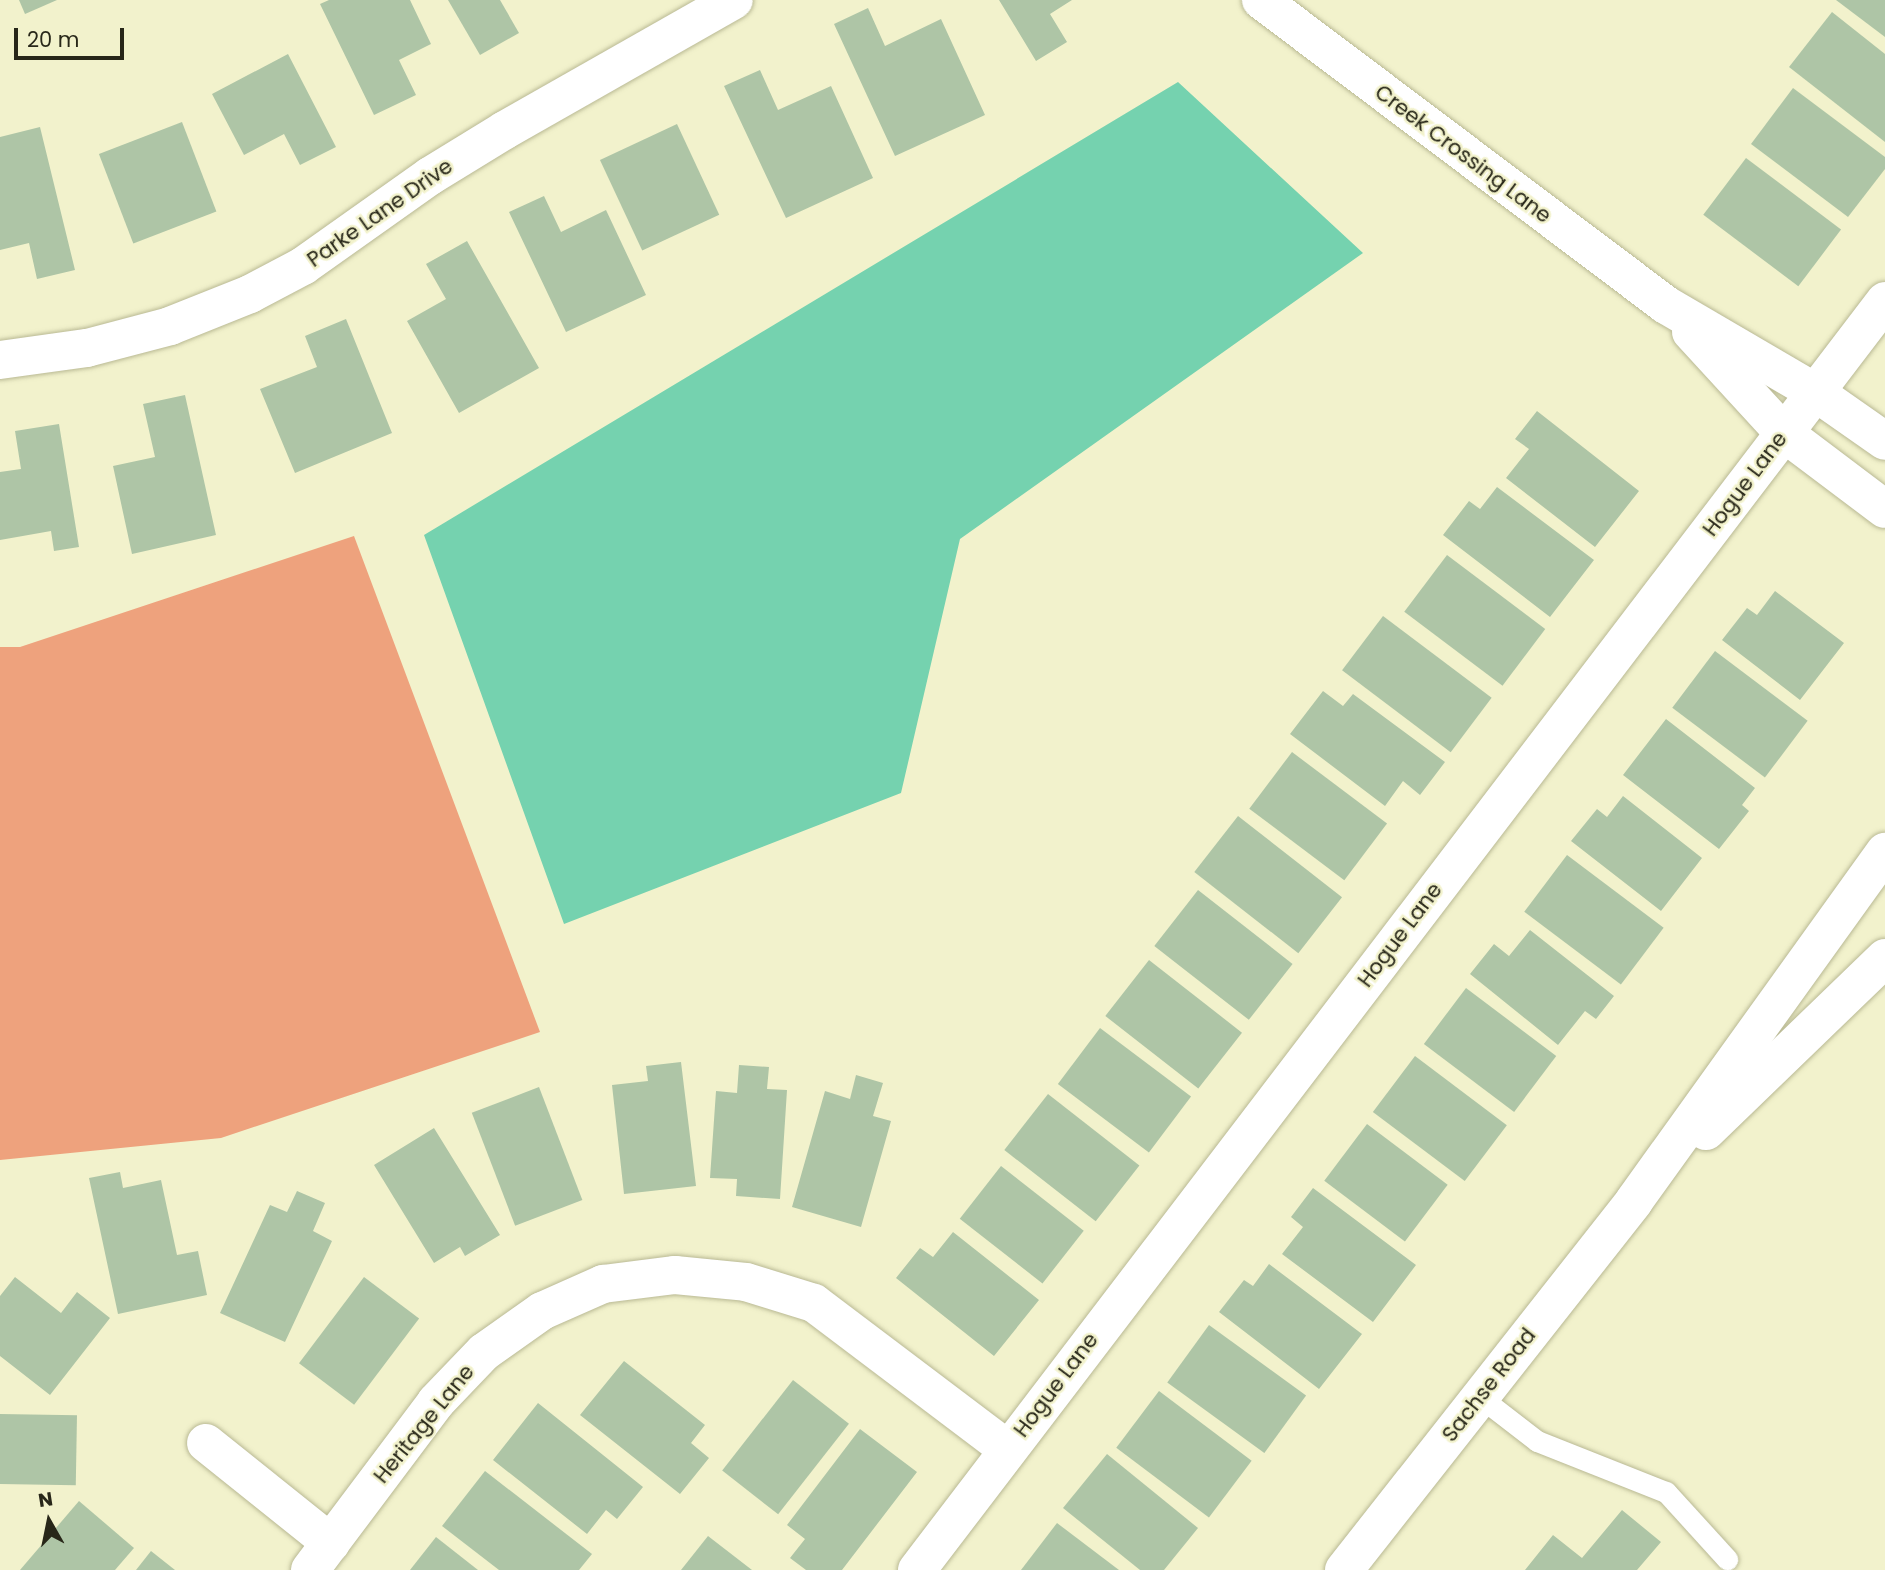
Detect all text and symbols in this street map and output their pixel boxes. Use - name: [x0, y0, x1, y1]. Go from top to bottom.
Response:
- scale bar: [18, 14, 128, 58]
- text: 20 m: [27, 25, 80, 54]
- street label: Creek Crossing Lane: [1370, 80, 1556, 228]
- street label: Parke Lane Drive: [302, 153, 458, 273]
- street label: Hogue Lane: [1698, 427, 1792, 541]
- street label: Hogue Lane: [1353, 878, 1447, 992]
- street label: Sachse Road: [1437, 1323, 1541, 1447]
- street label: Hogue Lane: [1009, 1328, 1103, 1442]
- street label: Heritage Lane: [369, 1360, 479, 1488]
- text: N: [36, 1485, 55, 1514]
- north arrow: [14, 1486, 84, 1556]

